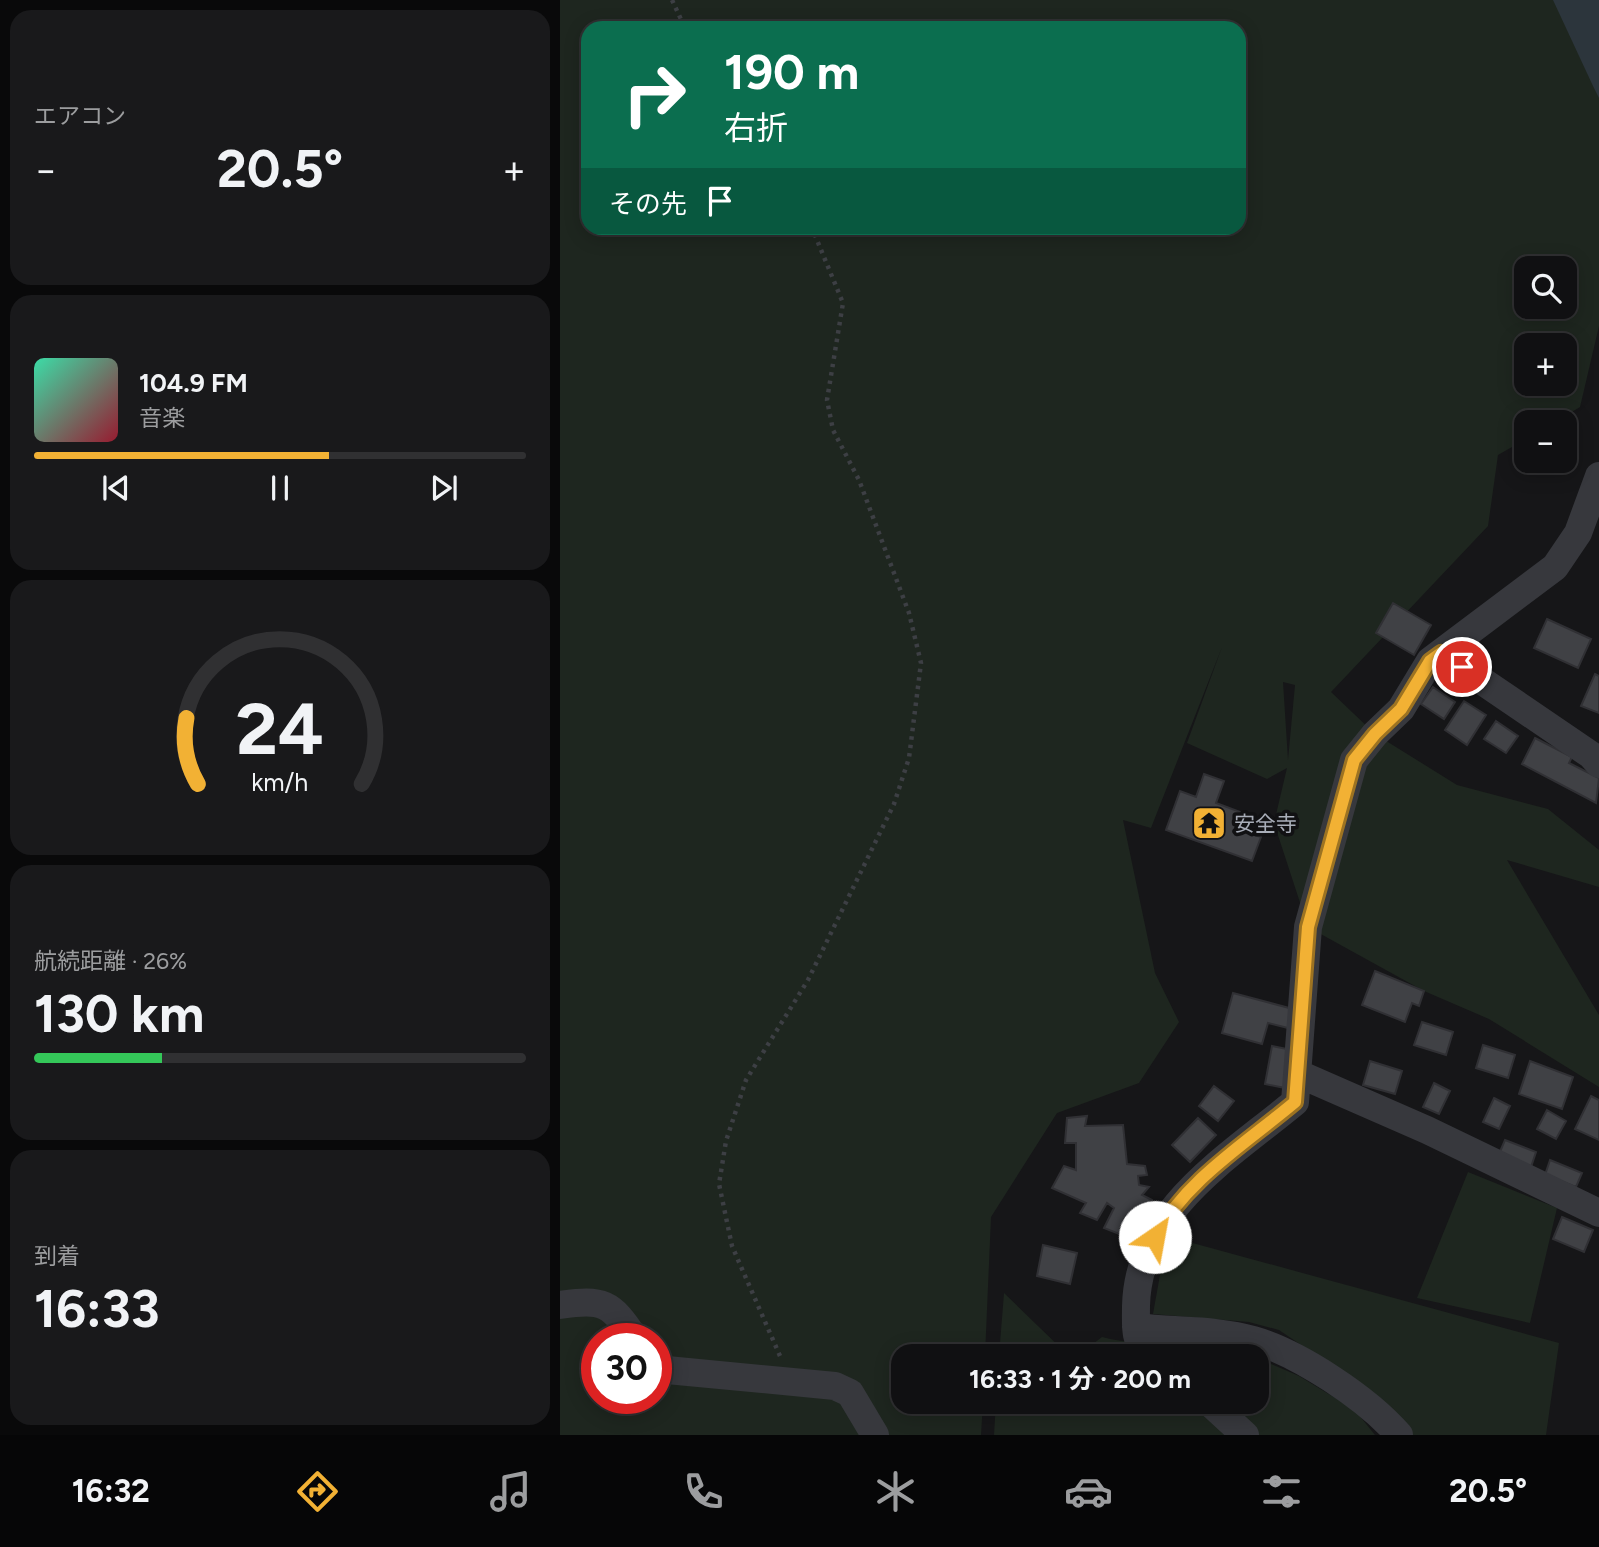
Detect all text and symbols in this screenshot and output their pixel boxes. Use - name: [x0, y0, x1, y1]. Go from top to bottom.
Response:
- text: 190 m: [724, 42, 859, 101]
- icon: right: [609, 49, 700, 140]
- text: エアコン: [34, 102, 126, 130]
- text: 右折: [724, 109, 788, 147]
- text: 20.5°: [217, 138, 343, 200]
- text: −: [34, 147, 58, 193]
- text: +: [502, 147, 526, 193]
- icon: arrive: [701, 182, 739, 220]
- text: その先: [609, 188, 687, 220]
- map controls: [1514, 256, 1577, 473]
- button: search: [1514, 256, 1577, 319]
- button: +: [1514, 333, 1577, 396]
- text: 104.9 FM: [139, 367, 248, 399]
- text: 音楽: [139, 404, 185, 432]
- button: −: [1514, 410, 1577, 473]
- icon: previous: [97, 469, 135, 507]
- icon: pause: [261, 469, 299, 507]
- icon: next: [425, 469, 463, 507]
- pin: [1432, 637, 1492, 697]
- icon: arrive: [1443, 648, 1481, 686]
- text: 24: [236, 685, 324, 772]
- text: km/h: [251, 766, 309, 796]
- temple icon: 安全寺: [1190, 804, 1228, 842]
- place label: 安全寺: [1234, 811, 1297, 836]
- text: 航続距離 · 26%: [34, 947, 187, 975]
- text: 130 km: [34, 983, 204, 1045]
- position arrow: [1118, 1200, 1192, 1274]
- text: 到着: [34, 1242, 80, 1270]
- text: 16:33: [34, 1278, 160, 1340]
- speed limit sign: 30: [581, 1323, 672, 1414]
- text: 16:33 · 1 分 · 200 m: [969, 1363, 1191, 1395]
- icon: directions: [293, 1467, 342, 1516]
- icon: music: [486, 1467, 535, 1516]
- icon: phone: [679, 1467, 728, 1516]
- icon: climate: [871, 1467, 920, 1516]
- icon: car: [1064, 1467, 1113, 1516]
- icon: filters: [1257, 1467, 1306, 1516]
- text: 16:32: [72, 1472, 150, 1510]
- text: 20.5°: [1449, 1472, 1527, 1510]

